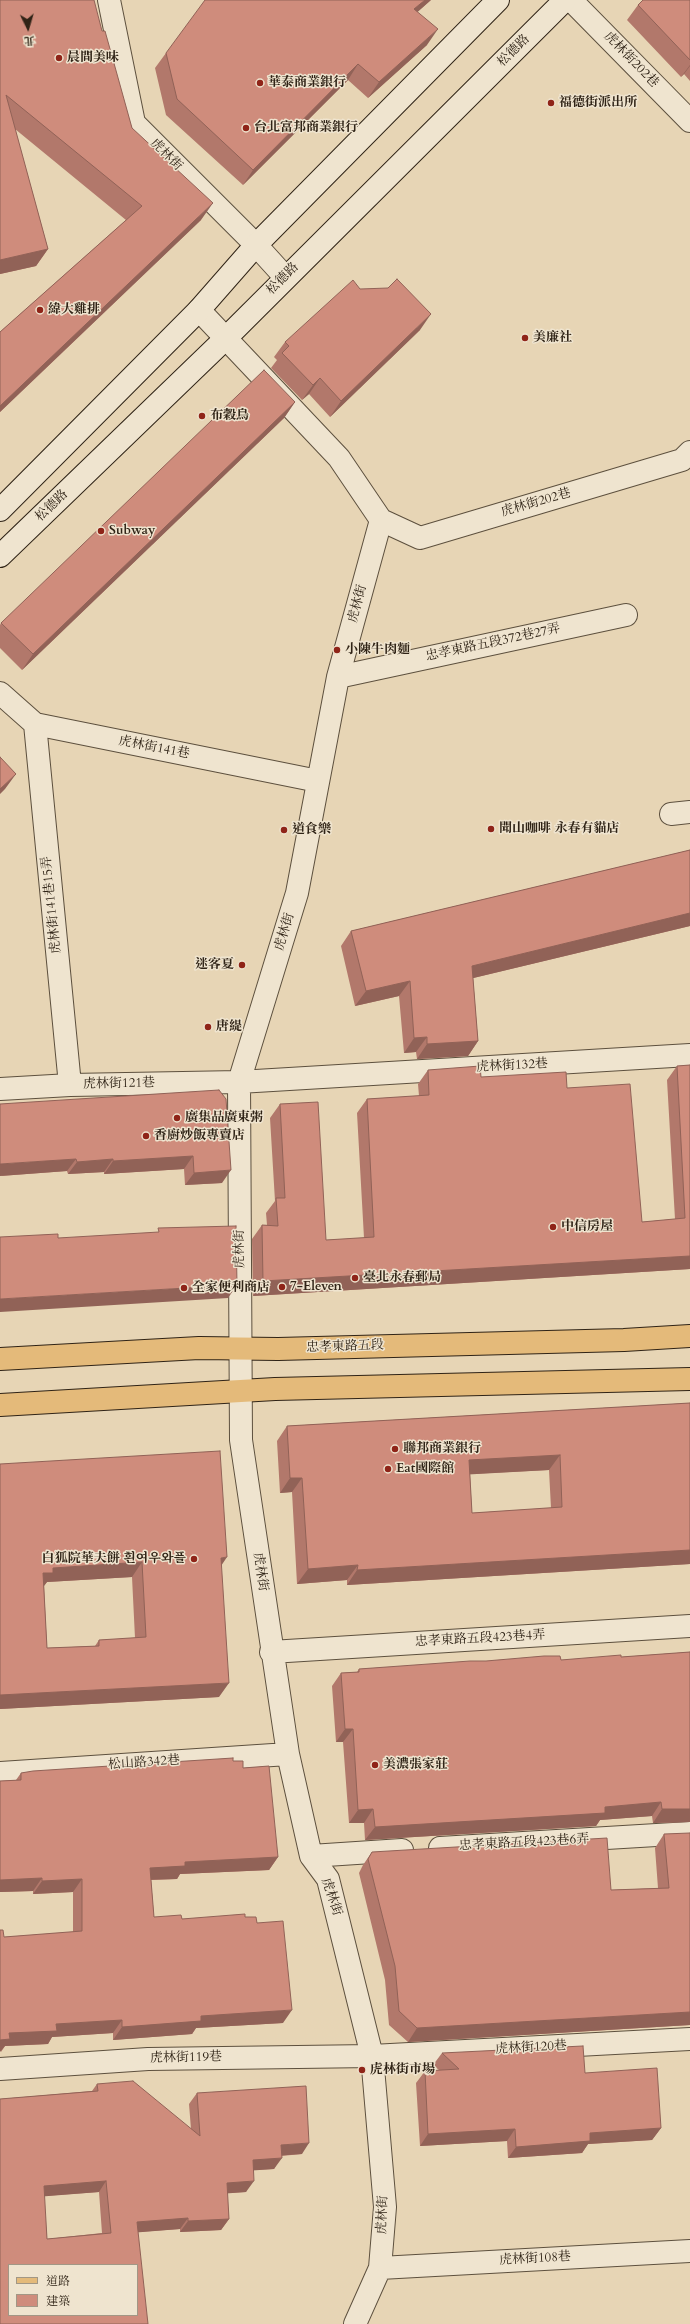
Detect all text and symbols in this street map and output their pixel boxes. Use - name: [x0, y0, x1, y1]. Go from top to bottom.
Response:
- north arrow: [8, 8, 48, 48]
- street label: 虎林街202巷: [600, 29, 662, 91]
- street label: 松德路: [495, 32, 533, 70]
- text: 北: [23, 33, 35, 48]
- place label: 晨間美味: [67, 50, 119, 66]
- marker: 晨間美味: [54, 53, 64, 63]
- place label: 華泰商業銀行: [268, 75, 346, 91]
- marker: 華泰商業銀行: [255, 78, 265, 88]
- place label: 福德街派出所: [559, 95, 637, 111]
- marker: 福德街派出所: [546, 98, 556, 108]
- place label: 台北富邦商業銀行: [254, 120, 358, 136]
- marker: 台北富邦商業銀行: [241, 123, 251, 133]
- street label: 虎林街: [147, 136, 185, 174]
- street label: 松德路: [264, 260, 302, 298]
- place label: 緯大雞排: [48, 302, 100, 318]
- marker: 緯大雞排: [35, 305, 45, 315]
- place label: 美廉社: [533, 330, 572, 346]
- marker: 美廉社: [520, 333, 530, 343]
- place label: 布穀鳥: [210, 408, 249, 424]
- marker: 布穀鳥: [197, 411, 207, 421]
- street label: 虎林街202巷: [499, 486, 573, 520]
- street label: 松德路: [33, 487, 71, 525]
- place label: Subway: [109, 523, 155, 539]
- marker: Subway: [96, 526, 106, 536]
- street label: 虎林街: [345, 583, 371, 625]
- street label: 忠孝東路五段372巷27弄: [424, 621, 562, 665]
- place label: 小陳牛肉麵: [345, 642, 410, 658]
- marker: 小陳牛肉麵: [332, 645, 342, 655]
- street label: 虎林街141巷: [117, 733, 191, 763]
- place label: 聞山咖啡 永春有貓店: [499, 821, 619, 837]
- place label: 道食樂: [292, 822, 331, 838]
- marker: 聞山咖啡 永春有貓店: [486, 824, 496, 834]
- marker: 道食樂: [279, 825, 289, 835]
- street label: 虎林街141巷15弄: [39, 855, 65, 955]
- street label: 虎林街: [272, 911, 298, 953]
- place label: 迷客夏: [195, 957, 234, 973]
- marker: 迷客夏: [237, 960, 247, 970]
- place label: 唐緹: [216, 1019, 242, 1035]
- marker: 唐緹: [203, 1022, 213, 1032]
- street label: 虎林街132巷: [476, 1056, 548, 1076]
- street label: 虎林街121巷: [83, 1076, 155, 1092]
- place label: 廣集品廣東粥: [185, 1110, 263, 1126]
- marker: 廣集品廣東粥: [172, 1113, 182, 1123]
- place label: 香廚炒飯專賣店: [154, 1128, 245, 1144]
- marker: 香廚炒飯專賣店: [141, 1131, 151, 1141]
- place label: 中信房屋: [561, 1219, 613, 1235]
- marker: 中信房屋: [548, 1222, 558, 1232]
- street label: 虎林街: [232, 1230, 248, 1268]
- place label: 臺北永春郵局: [363, 1270, 441, 1286]
- marker: 臺北永春郵局: [350, 1273, 360, 1283]
- place label: 7-Eleven: [290, 1279, 342, 1295]
- place label: 全家便利商店: [192, 1280, 270, 1296]
- marker: 7-Eleven: [277, 1282, 287, 1292]
- marker: 全家便利商店: [179, 1283, 189, 1293]
- street label: 忠孝東路五段: [306, 1338, 384, 1356]
- place label: 聯邦商業銀行: [403, 1441, 481, 1457]
- marker: 聯邦商業銀行: [390, 1444, 400, 1454]
- place label: Eat國際館: [396, 1461, 454, 1477]
- marker: Eat國際館: [383, 1464, 393, 1474]
- place label: 白狐院華夫餅 흰여우와플: [42, 1551, 186, 1567]
- street label: 虎林街: [250, 1552, 270, 1592]
- marker: 白狐院華夫餅 흰여우와플: [189, 1554, 199, 1564]
- street label: 忠孝東路五段423巷4弄: [414, 1628, 546, 1650]
- street label: 松山路342巷: [108, 1753, 180, 1773]
- place label: 美濃張家莊: [383, 1757, 448, 1773]
- marker: 美濃張家莊: [370, 1760, 380, 1770]
- street label: 忠孝東路五段423巷6弄: [458, 1832, 590, 1854]
- street label: 虎林街: [318, 1876, 344, 1918]
- street label: 虎林街120巷: [495, 2038, 567, 2058]
- street label: 虎林街119巷: [150, 2050, 222, 2066]
- place label: 虎林街市場: [370, 2062, 435, 2078]
- marker: 虎林街市場: [357, 2065, 367, 2075]
- street label: 虎林街: [375, 2195, 391, 2235]
- street label: 虎林街108巷: [499, 2249, 571, 2269]
- legend: [8, 2264, 138, 2316]
- text: 道路: [46, 2273, 70, 2289]
- text: 建築: [46, 2293, 70, 2309]

